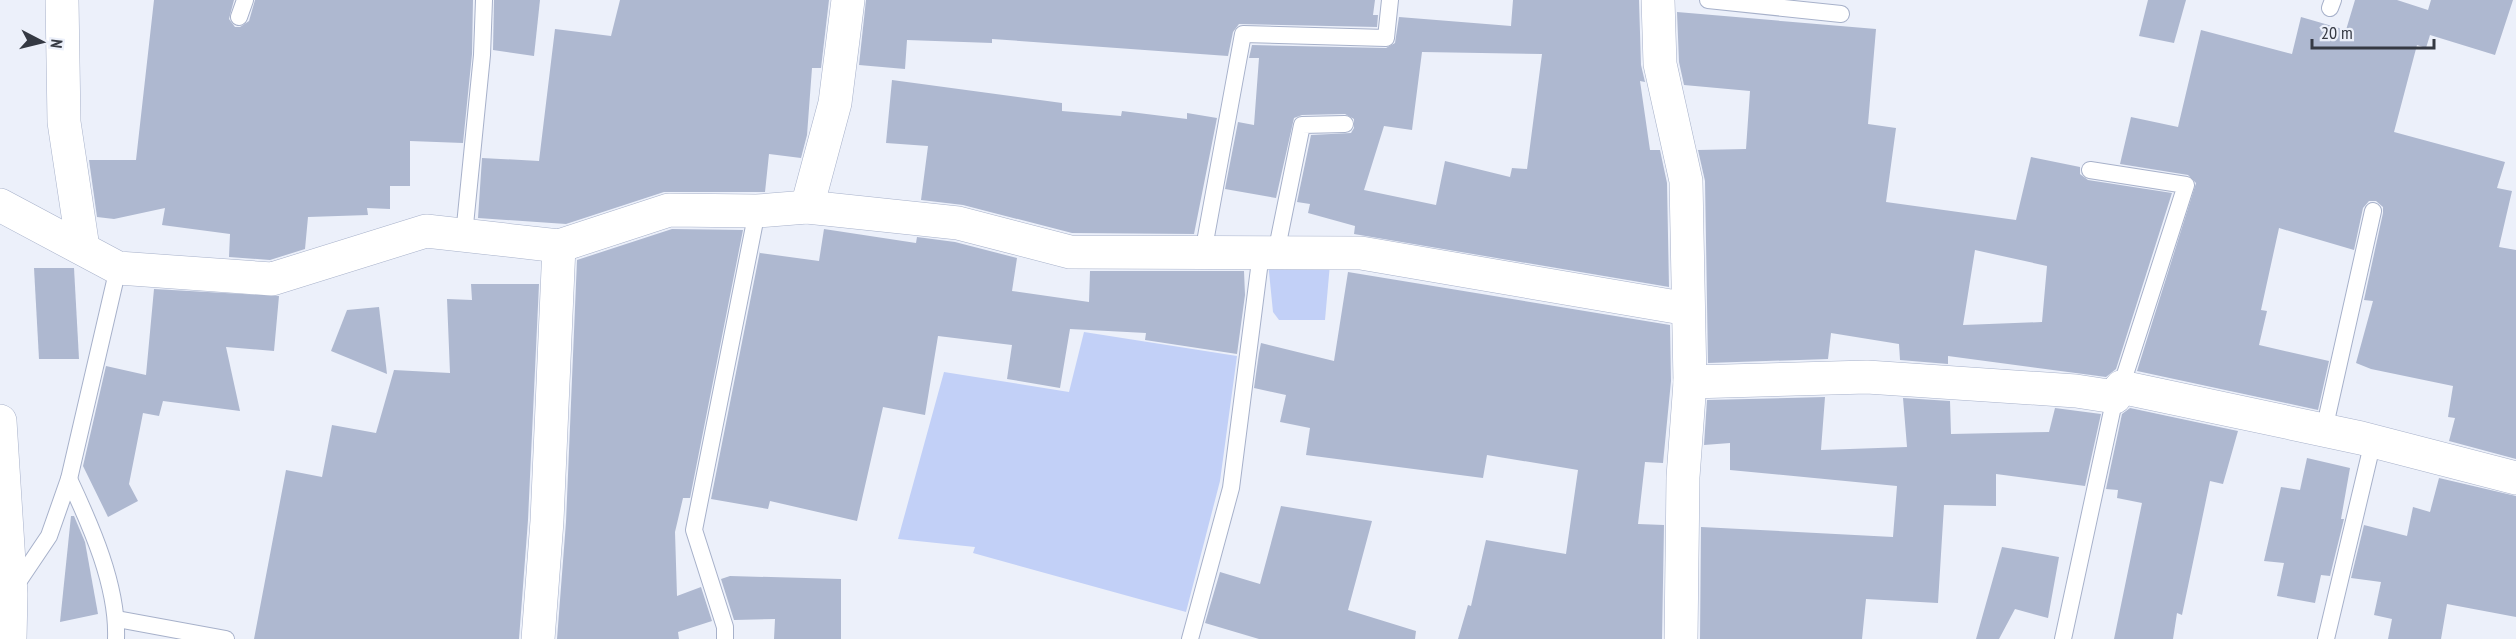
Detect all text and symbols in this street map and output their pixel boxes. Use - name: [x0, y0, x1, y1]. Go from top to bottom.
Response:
- north arrow: [12, 12, 72, 72]
- scale bar: [2312, 12, 2434, 50]
- text: 20 m: [2321, 21, 2353, 44]
- text: N: [46, 38, 67, 49]

